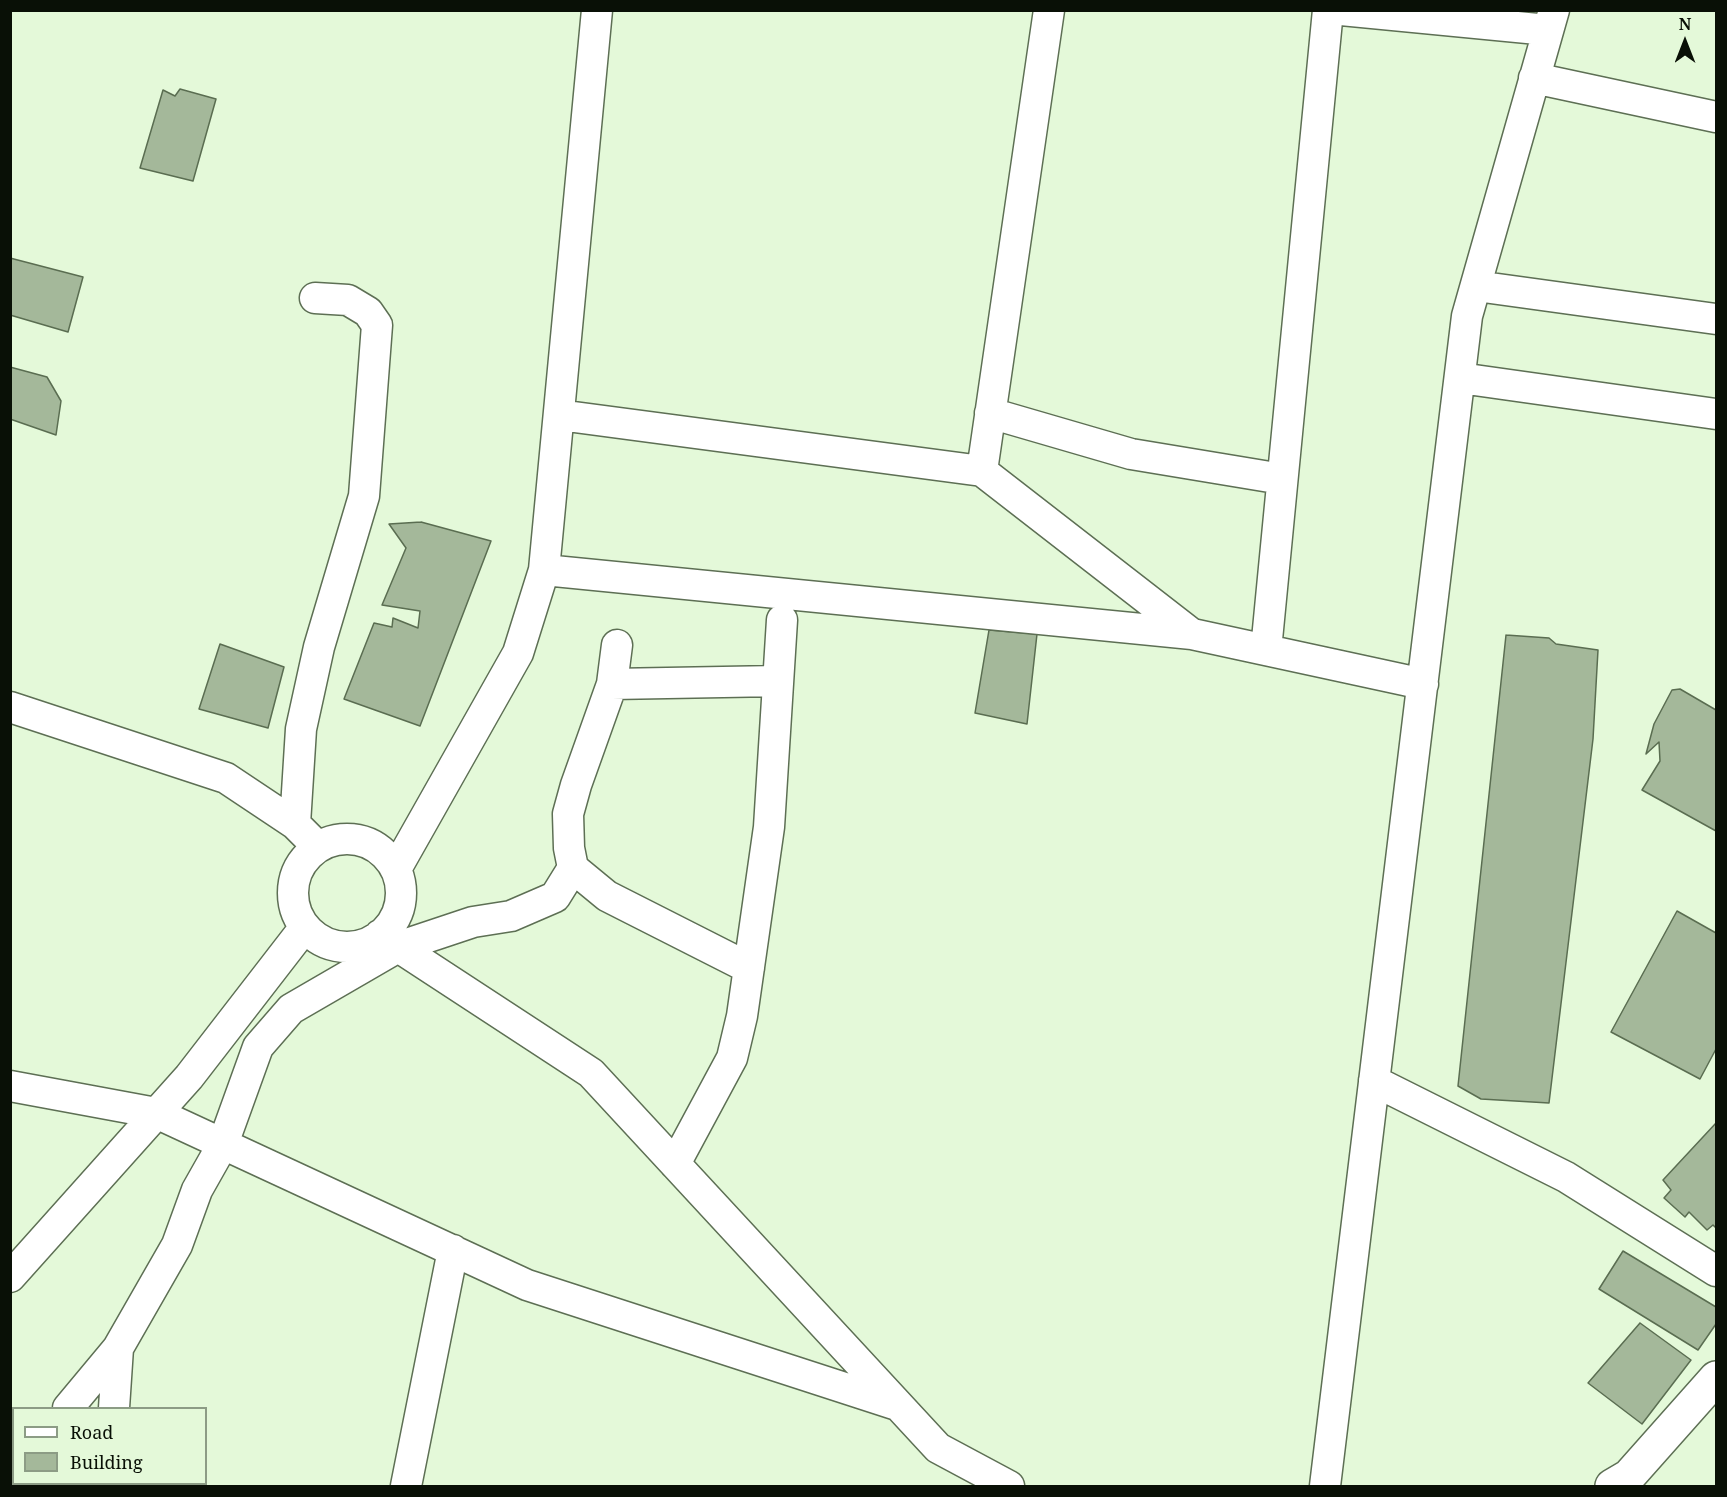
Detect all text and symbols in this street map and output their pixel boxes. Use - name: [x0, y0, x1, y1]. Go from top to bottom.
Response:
- north arrow: [1655, 12, 1715, 72]
- text: N: [1679, 13, 1691, 35]
- legend: [12, 1407, 207, 1485]
- text: Road: [70, 1420, 113, 1444]
- text: Building: [70, 1450, 143, 1474]

